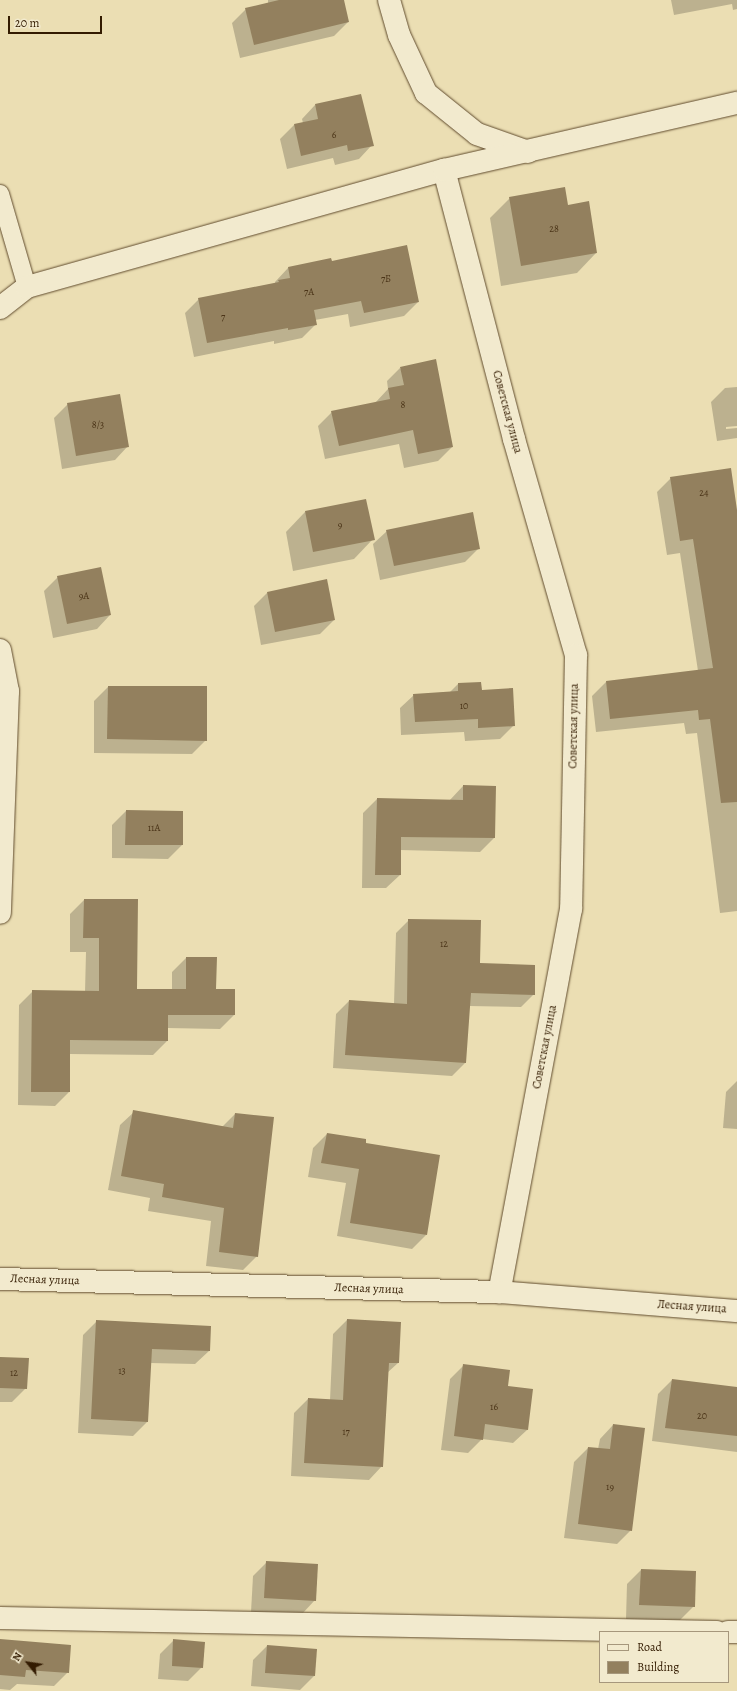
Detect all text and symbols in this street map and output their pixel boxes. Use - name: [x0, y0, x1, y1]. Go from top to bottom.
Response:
- scale bar: [10, 8, 104, 34]
- text: 20 m: [15, 15, 39, 31]
- house number: 6: [332, 129, 336, 141]
- house number: 28: [549, 223, 559, 235]
- house number: 7Б: [381, 273, 391, 285]
- house number: 7А: [304, 286, 314, 298]
- house number: 7: [221, 311, 225, 323]
- street label: Советская улица: [489, 369, 525, 455]
- house number: 8: [401, 399, 405, 411]
- house number: 8/3: [92, 419, 104, 431]
- house number: 24: [699, 487, 709, 499]
- house number: 9: [338, 519, 342, 531]
- house number: 9А: [79, 590, 89, 602]
- street label: Советская улица: [566, 683, 582, 769]
- house number: 10: [460, 700, 468, 712]
- house number: 11А: [148, 822, 160, 834]
- house number: 12: [440, 938, 448, 950]
- street label: Советская улица: [530, 1004, 560, 1090]
- street label: Лесная улица: [10, 1272, 80, 1288]
- street label: Лесная улица: [334, 1281, 404, 1297]
- street label: Лесная улица: [657, 1297, 727, 1317]
- house number: 13: [118, 1365, 126, 1377]
- house number: 12: [10, 1367, 18, 1379]
- house number: 16: [490, 1401, 498, 1413]
- house number: 20: [697, 1410, 707, 1422]
- house number: 17: [342, 1426, 350, 1438]
- house number: 19: [606, 1481, 614, 1493]
- legend: [599, 1631, 729, 1683]
- text: Road: [637, 1639, 662, 1655]
- north arrow: [8, 1643, 48, 1683]
- text: N: [9, 1650, 26, 1664]
- text: Building: [637, 1659, 679, 1675]

